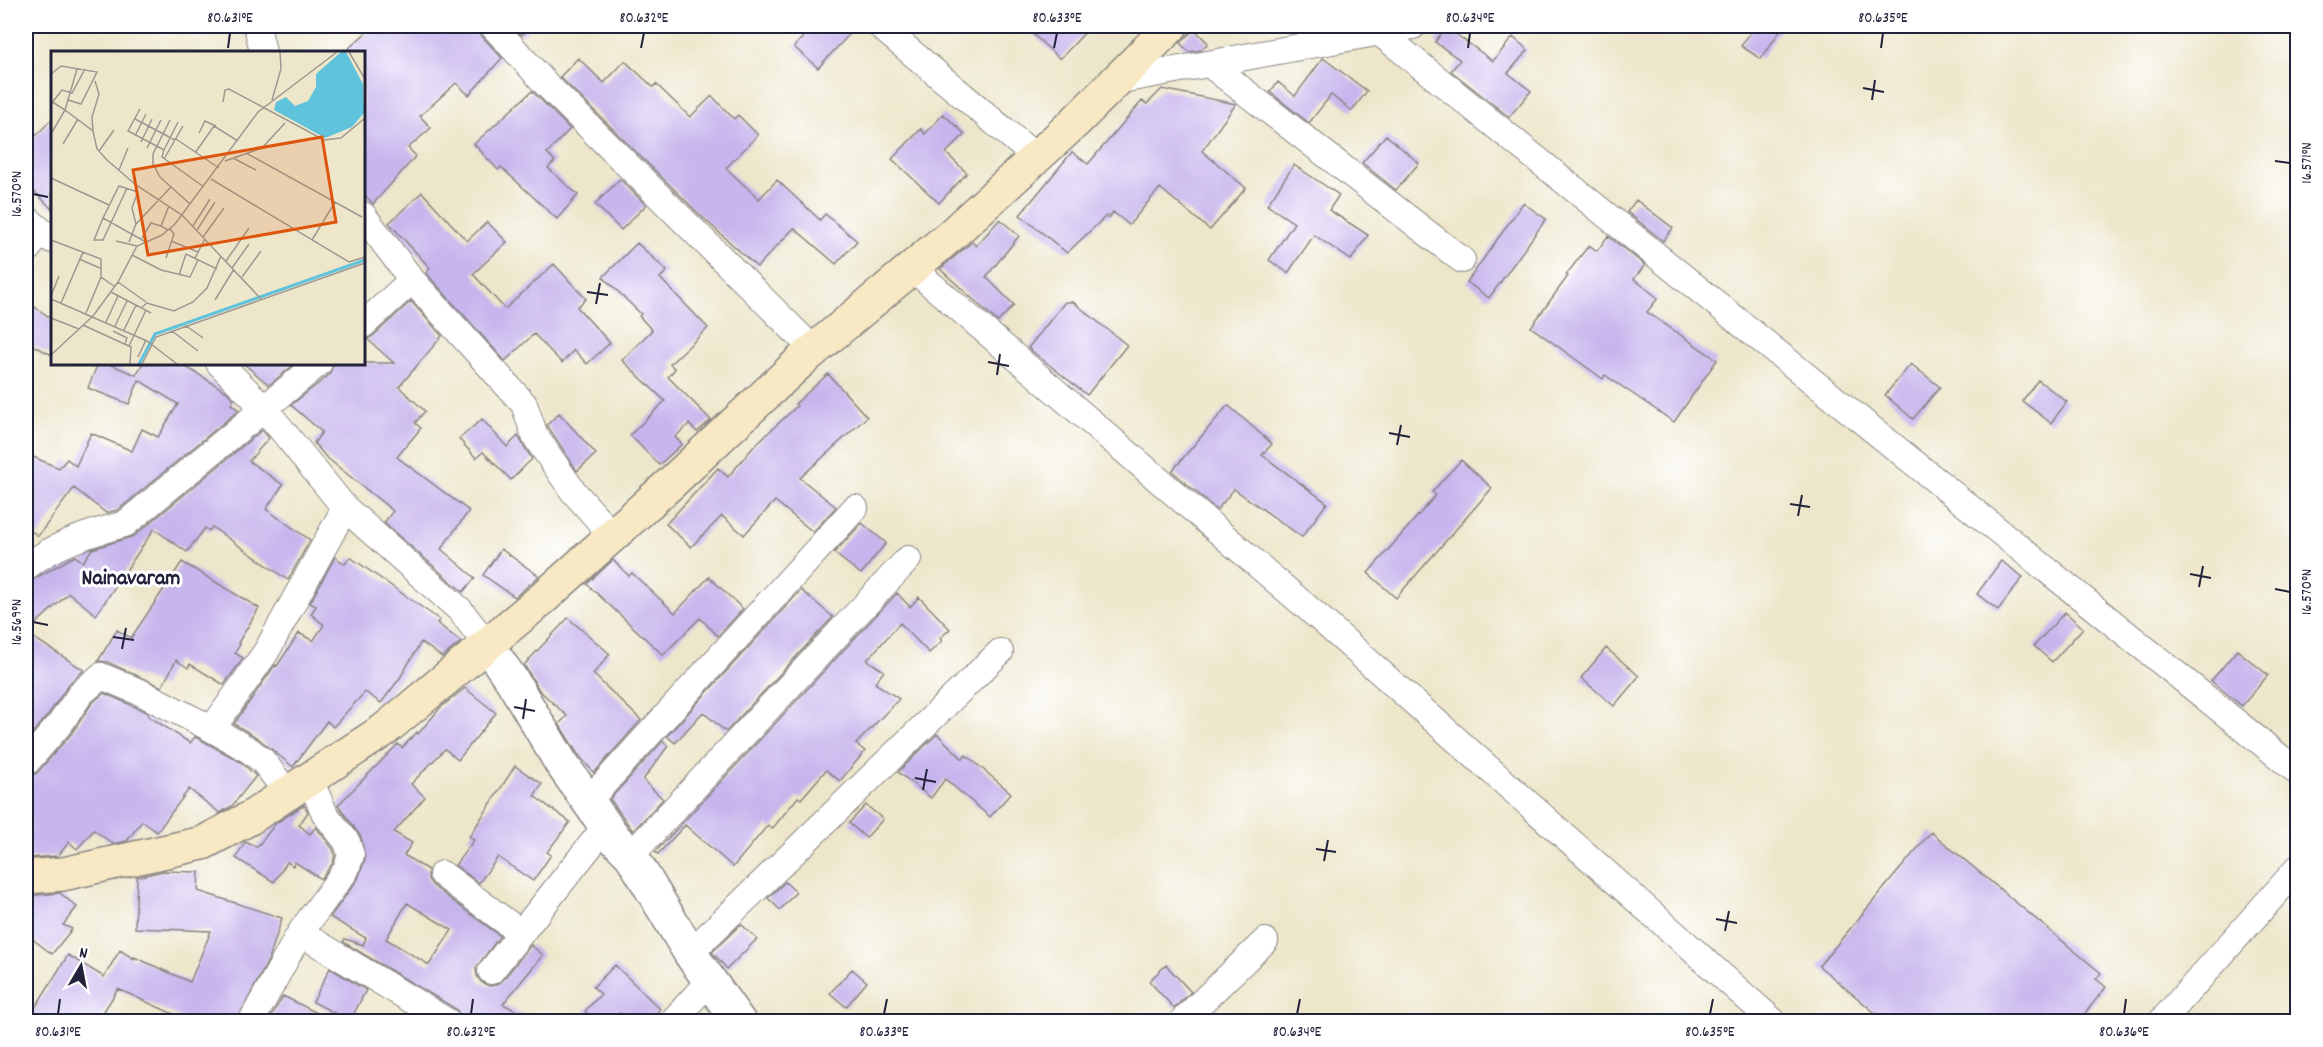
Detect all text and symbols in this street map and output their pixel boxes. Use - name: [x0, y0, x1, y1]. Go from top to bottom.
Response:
- text: 80.631°E: [207, 8, 253, 30]
- text: 80.632°E: [620, 8, 669, 30]
- text: 80.633°E: [1033, 8, 1082, 30]
- text: 80.634°E: [1446, 8, 1494, 30]
- text: 80.635°E: [1858, 8, 1908, 30]
- inset map: [51, 51, 364, 364]
- text: 16.571°N: [2297, 142, 2319, 184]
- text: 16.570°N: [7, 171, 29, 217]
- district label: Nainavaram: [82, 564, 180, 595]
- text: 16.570°N: [2297, 569, 2319, 615]
- text: 16.569°N: [7, 599, 29, 645]
- north arrow: [51, 936, 111, 996]
- text: N: [77, 942, 89, 966]
- text: 80.631°E: [35, 1022, 81, 1044]
- text: 80.632°E: [447, 1022, 496, 1044]
- text: 80.633°E: [860, 1022, 909, 1044]
- text: 80.634°E: [1273, 1022, 1321, 1044]
- text: 80.635°E: [1685, 1022, 1735, 1044]
- text: 80.636°E: [2099, 1022, 2149, 1044]

